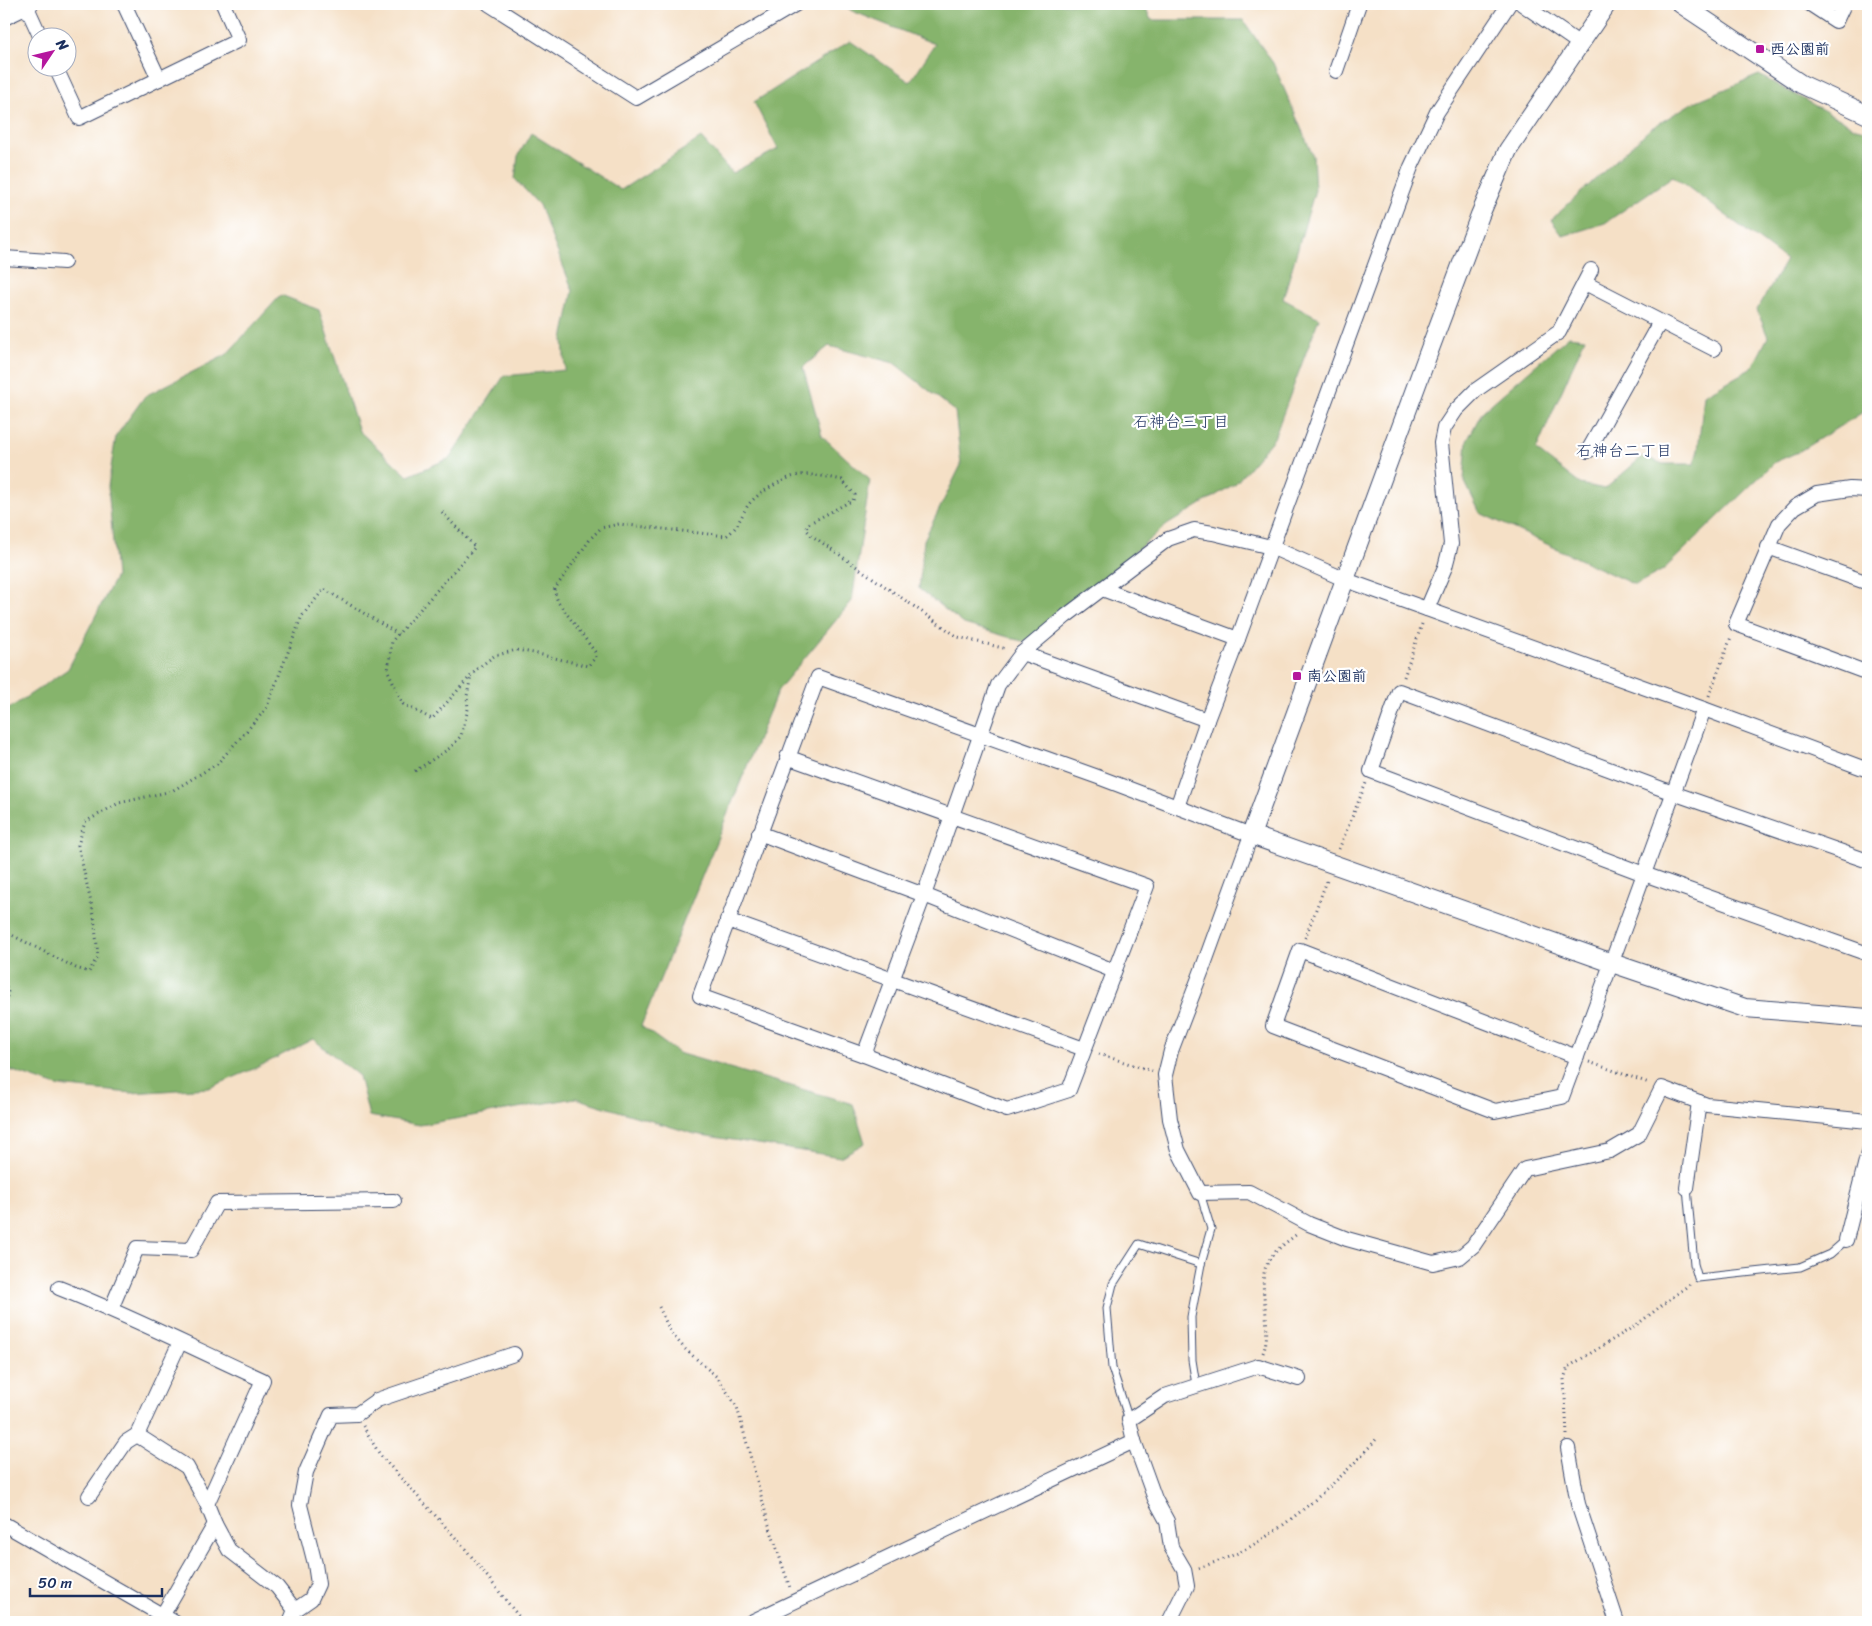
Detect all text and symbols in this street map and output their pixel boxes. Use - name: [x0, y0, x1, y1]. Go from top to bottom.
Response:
- north arrow: [28, 28, 78, 78]
- text: N: [49, 33, 75, 56]
- place label: 西公園前: [1770, 36, 1830, 62]
- marker: 西公園前: [1754, 43, 1766, 55]
- district label: 石神台三丁目: [1133, 407, 1229, 436]
- district label: 石神台二丁目: [1576, 436, 1672, 465]
- place label: 南公園前: [1307, 663, 1367, 689]
- marker: 南公園前: [1291, 670, 1303, 682]
- scale bar: [30, 1566, 162, 1598]
- text: 50 m: [38, 1570, 73, 1596]

